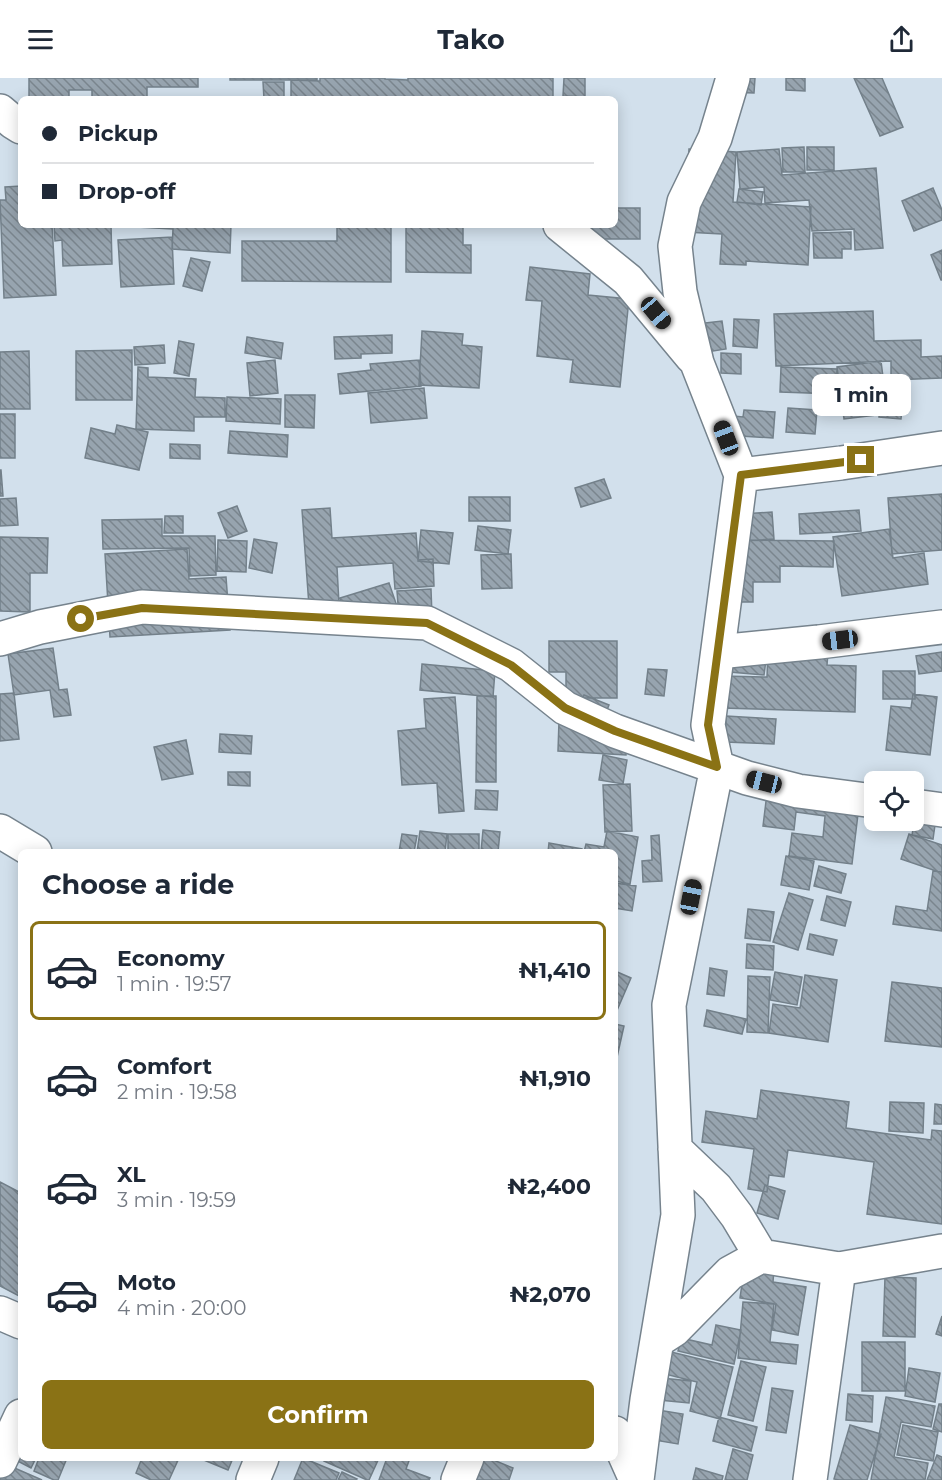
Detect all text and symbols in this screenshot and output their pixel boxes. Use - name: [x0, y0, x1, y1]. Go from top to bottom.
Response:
- icon: menu: [24, 23, 57, 56]
- text: Tako: [437, 23, 505, 56]
- icon: share: [885, 23, 918, 56]
- text: Pickup: [78, 120, 158, 147]
- text: Drop-off: [78, 178, 176, 205]
- car: [638, 293, 674, 333]
- callout: 1 min: [812, 373, 910, 415]
- text: 1 min: [834, 383, 889, 407]
- car: [711, 418, 741, 458]
- route end: [847, 446, 874, 473]
- route start: [67, 605, 94, 632]
- car: [821, 629, 859, 651]
- car: [744, 769, 784, 795]
- map controls: [864, 771, 924, 831]
- button: locate: [864, 771, 924, 831]
- text: Choose a ride: [42, 868, 234, 901]
- car: [679, 878, 703, 916]
- icon: car: [45, 944, 99, 998]
- text: Economy: [117, 945, 225, 972]
- text: ₦1,410: [519, 957, 591, 984]
- text: 1 min · 19:57: [117, 972, 232, 996]
- icon: car: [45, 1052, 99, 1106]
- text: Comfort: [117, 1053, 212, 1080]
- text: ₦1,910: [519, 1065, 591, 1092]
- text: 2 min · 19:58: [117, 1080, 237, 1104]
- icon: car: [45, 1160, 99, 1214]
- text: XL: [117, 1161, 146, 1188]
- text: ₦2,400: [507, 1173, 591, 1200]
- text: 3 min · 19:59: [117, 1188, 236, 1212]
- icon: car: [45, 1268, 99, 1322]
- text: Moto: [117, 1269, 176, 1296]
- text: ₦2,070: [510, 1281, 591, 1308]
- text: 4 min · 20:00: [117, 1296, 246, 1320]
- button: Confirm: [42, 1380, 594, 1449]

